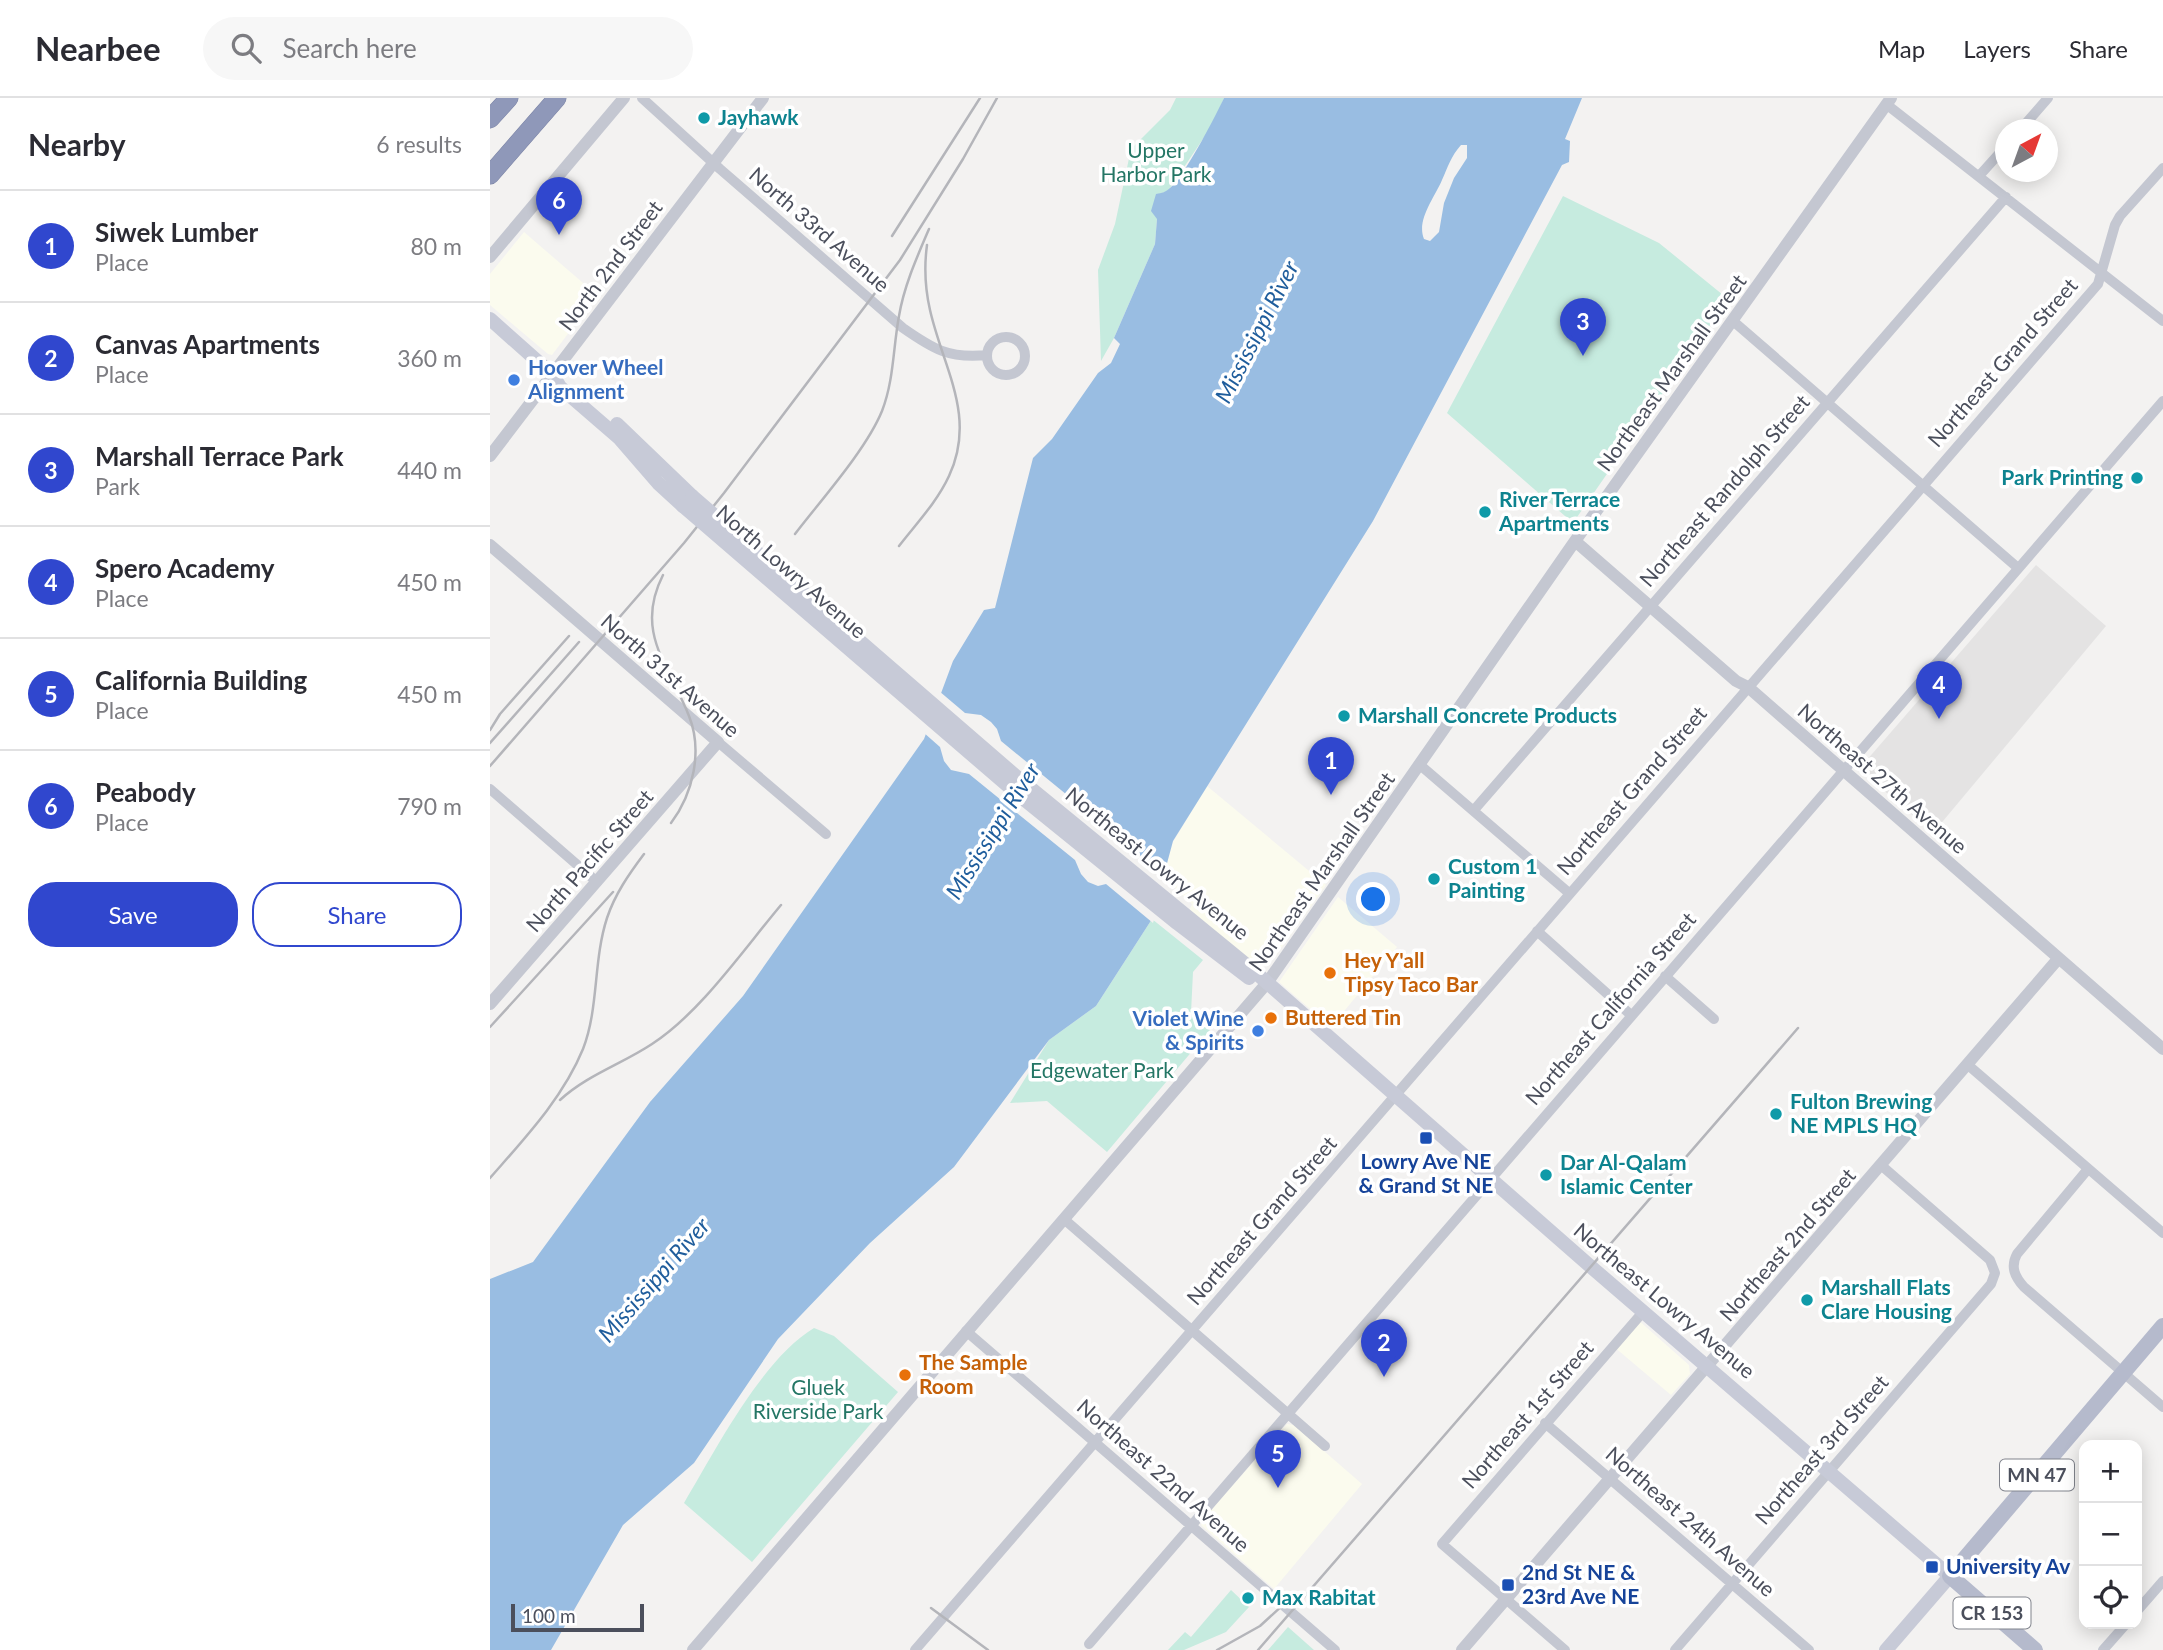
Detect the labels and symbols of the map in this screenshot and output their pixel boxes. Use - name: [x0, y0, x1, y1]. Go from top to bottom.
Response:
- place label: Jayhawk: [718, 104, 799, 129]
- marker: Jayhawk: [696, 110, 712, 126]
- north arrow: [1995, 119, 2058, 182]
- park label: Upper Harbor Park: [1100, 137, 1212, 186]
- street label: North 33rd Avenue: [745, 161, 895, 297]
- pin: 6: [536, 177, 582, 235]
- street label: North 2nd Street: [553, 195, 667, 335]
- water label: Mississippi River: [1208, 255, 1304, 407]
- street label: Northeast Marshall Street: [1591, 268, 1751, 475]
- street label: Northeast Grand Street: [1922, 272, 2082, 451]
- pin: 3: [1560, 298, 1606, 356]
- place label: Hoover Wheel Alignment: [527, 354, 663, 403]
- marker: Hoover Wheel Alignment: [506, 372, 522, 388]
- street label: Northeast Randolph Street: [1634, 389, 1814, 591]
- place label: Park Printing: [2001, 464, 2123, 489]
- marker: Park Printing: [2129, 470, 2145, 486]
- place label: River Terrace Apartments: [1498, 486, 1620, 535]
- street label: North Lowry Avenue: [712, 499, 872, 643]
- marker: River Terrace Apartments: [1477, 504, 1493, 520]
- street label: North 31st Avenue: [597, 608, 745, 742]
- pin: 4: [1916, 661, 1962, 719]
- street label: Northeast 27th Avenue: [1793, 698, 1973, 858]
- street label: Northeast Grand Street: [1551, 700, 1711, 879]
- place label: Marshall Concrete Products: [1358, 702, 1617, 727]
- marker: Marshall Concrete Products: [1336, 708, 1352, 724]
- pin: 1: [1308, 737, 1354, 795]
- water label: Mississippi River: [939, 756, 1046, 904]
- street label: Northeast Marshall Street: [1243, 766, 1399, 975]
- street label: Northeast Lowry Avenue: [1061, 781, 1255, 944]
- street label: North Pacific Street: [520, 783, 658, 936]
- place label: Custom 1 Painting: [1448, 853, 1537, 902]
- marker: Custom 1 Painting: [1426, 871, 1442, 887]
- your location: [1356, 882, 1390, 916]
- street label: Northeast California Street: [1519, 906, 1701, 1109]
- place label: Hey Y'all Tipsy Taco Bar: [1344, 947, 1478, 996]
- marker: Hey Y'all Tipsy Taco Bar: [1322, 965, 1338, 981]
- place label: Buttered Tin: [1285, 1004, 1401, 1029]
- place label: Violet Wine & Spirits: [1132, 1005, 1244, 1054]
- marker: Buttered Tin: [1263, 1010, 1279, 1026]
- marker: Violet Wine & Spirits: [1250, 1023, 1266, 1039]
- park label: Edgewater Park: [1030, 1057, 1174, 1082]
- place label: Fulton Brewing NE MPLS HQ: [1790, 1088, 1932, 1137]
- marker: Fulton Brewing NE MPLS HQ: [1768, 1106, 1784, 1122]
- street label: Northeast Grand Street: [1181, 1130, 1341, 1309]
- marker: Lowry Ave NE & Grand St NE: [1418, 1130, 1434, 1146]
- place label: Lowry Ave NE & Grand St NE: [1359, 1148, 1493, 1197]
- place label: Dar Al-Qalam Islamic Center: [1560, 1149, 1693, 1198]
- street label: Northeast 2nd Street: [1714, 1162, 1860, 1326]
- marker: Dar Al-Qalam Islamic Center: [1538, 1167, 1554, 1183]
- water label: Mississippi River: [592, 1211, 716, 1347]
- street label: Northeast Lowry Avenue: [1569, 1217, 1760, 1383]
- place label: Marshall Flats Clare Housing: [1821, 1274, 1952, 1323]
- marker: Marshall Flats Clare Housing: [1799, 1292, 1815, 1308]
- pin: 2: [1361, 1319, 1407, 1377]
- street label: Northeast 1st Street: [1456, 1335, 1598, 1493]
- place label: The Sample Room: [919, 1349, 1028, 1398]
- marker: The Sample Room: [897, 1367, 913, 1383]
- street label: Northeast 3rd Street: [1749, 1369, 1893, 1529]
- park label: Gluek Riverside Park: [753, 1374, 884, 1423]
- street label: Northeast 22nd Avenue: [1073, 1393, 1255, 1556]
- pin: 5: [1255, 1430, 1301, 1488]
- street label: Northeast 24th Avenue: [1601, 1441, 1781, 1601]
- road number: MN 47: [2000, 1460, 2074, 1490]
- place label: University Av: [1946, 1553, 2070, 1578]
- place label: 2nd St NE & 23rd Ave NE: [1522, 1559, 1639, 1608]
- marker: University Av: [1924, 1559, 1940, 1575]
- marker: 2nd St NE & 23rd Ave NE: [1500, 1577, 1516, 1593]
- place label: Max Rabitat: [1262, 1584, 1376, 1609]
- marker: Max Rabitat: [1240, 1590, 1256, 1606]
- road number: CR 153: [1954, 1597, 2030, 1628]
- scale bar: [511, 1601, 644, 1633]

